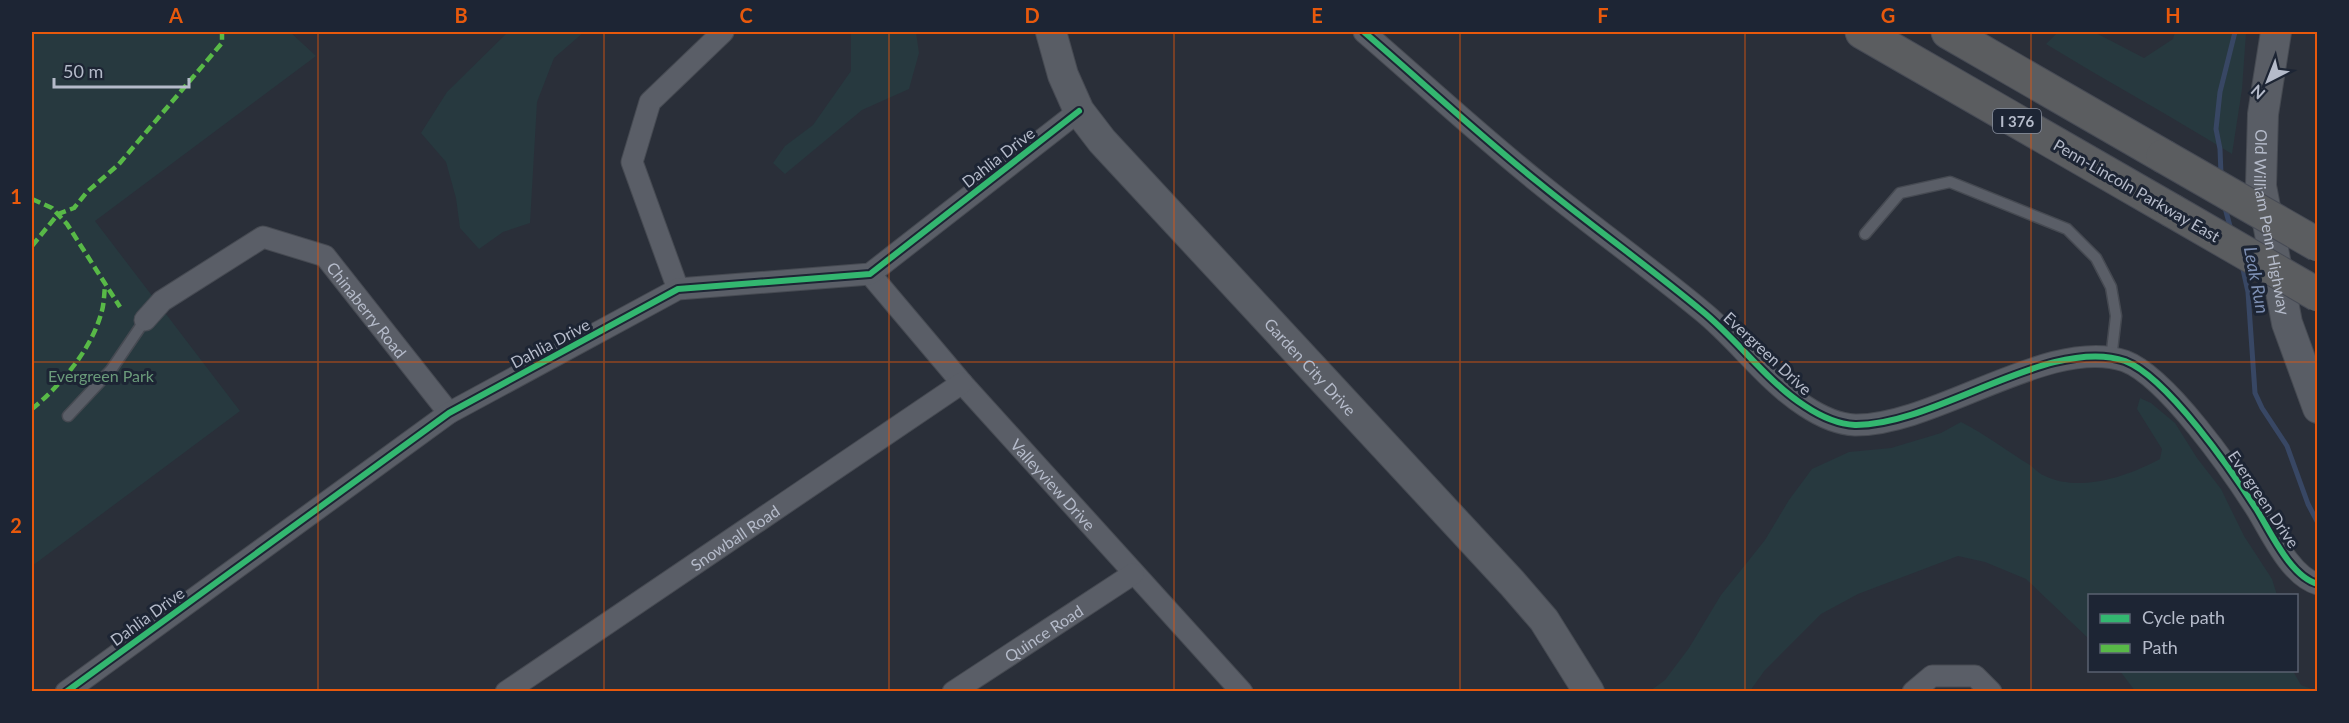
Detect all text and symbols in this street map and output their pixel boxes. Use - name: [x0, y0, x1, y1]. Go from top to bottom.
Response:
- text: A: [168, 3, 183, 27]
- text: B: [454, 3, 468, 27]
- text: C: [739, 3, 753, 27]
- text: D: [1024, 3, 1040, 27]
- text: E: [1311, 3, 1323, 27]
- text: F: [1597, 3, 1609, 27]
- text: G: [1881, 3, 1895, 27]
- text: H: [2165, 3, 2181, 27]
- scale bar: [54, 51, 189, 89]
- north arrow: [2238, 51, 2298, 111]
- text: 50 m: [63, 60, 103, 82]
- text: N: [2247, 81, 2269, 104]
- road number: I 376: [1993, 109, 2041, 133]
- street label: Dahlia Drive: [958, 123, 1038, 191]
- street label: Old William Penn Highway: [2251, 129, 2295, 317]
- street label: Penn-Lincoln Parkway East: [2050, 135, 2224, 246]
- text: 1: [10, 184, 22, 208]
- water label: Leak Run: [2240, 245, 2274, 315]
- street label: Chinaberry Road: [324, 258, 411, 361]
- street label: Evergreen Drive: [1720, 308, 1816, 398]
- street label: Dahlia Drive: [507, 314, 593, 372]
- street label: Garden City Drive: [1261, 314, 1361, 419]
- park label: Evergreen Park: [48, 366, 155, 385]
- street label: Valleyview Drive: [1007, 434, 1100, 534]
- street label: Evergreen Drive: [2225, 447, 2303, 551]
- street label: Snowball Road: [686, 500, 782, 574]
- text: 2: [10, 513, 22, 537]
- street label: Dahlia Drive: [106, 583, 188, 649]
- legend: [2088, 594, 2298, 672]
- street label: Quince Road: [1000, 600, 1086, 665]
- text: Cycle path: [2142, 606, 2225, 628]
- text: Path: [2142, 636, 2178, 658]

